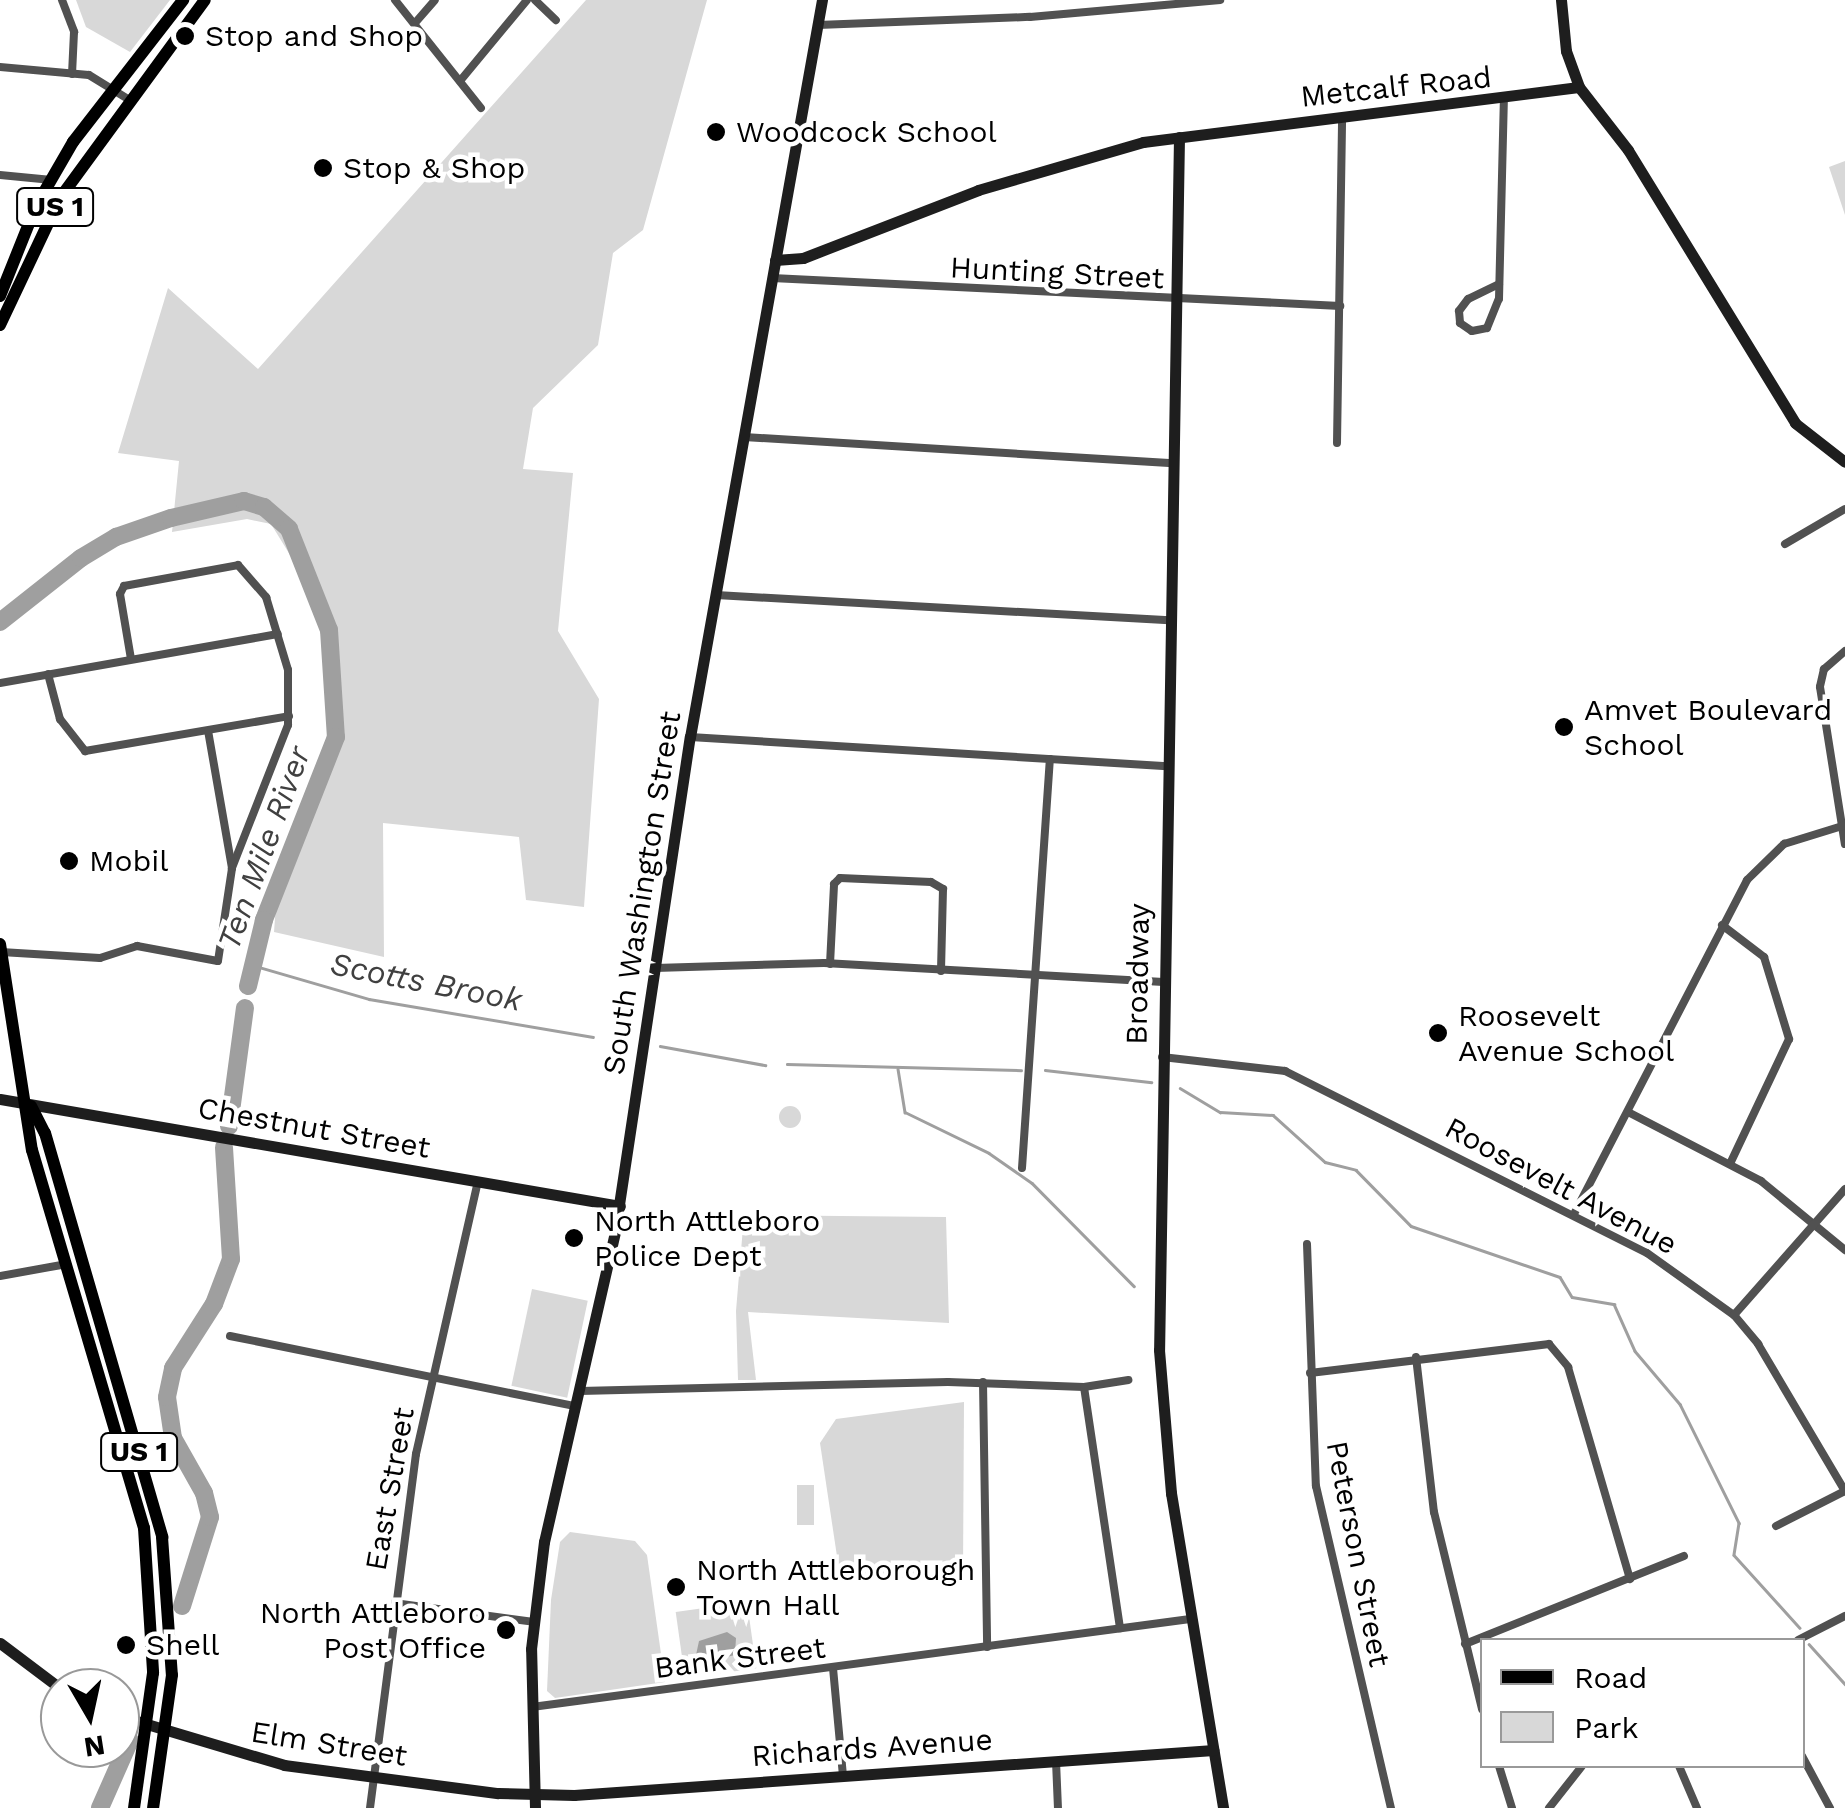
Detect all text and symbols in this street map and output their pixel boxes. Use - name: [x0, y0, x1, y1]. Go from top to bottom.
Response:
- place label: Stop and Shop: [205, 18, 423, 54]
- marker: Stop and Shop: [174, 25, 196, 47]
- street label: Metcalf Road: [1298, 59, 1494, 115]
- place label: Woodcock School: [736, 114, 997, 150]
- marker: Woodcock School: [705, 121, 727, 143]
- place label: Stop & Shop: [343, 150, 525, 186]
- marker: Stop & Shop: [312, 157, 334, 179]
- road number: US 1: [15, 184, 95, 230]
- street label: Hunting Street: [949, 249, 1165, 297]
- place label: Amvet Boulevard School: [1584, 692, 1832, 762]
- street label: South Washington Street: [595, 708, 689, 1078]
- marker: Amvet Boulevard School: [1553, 716, 1575, 738]
- water label: Ten Mile River: [209, 741, 319, 955]
- place label: Mobil: [89, 843, 168, 879]
- marker: Mobil: [58, 850, 80, 872]
- street label: Broadway: [1119, 903, 1157, 1045]
- water label: Scotts Brook: [327, 945, 525, 1019]
- place label: Roosevelt Avenue School: [1458, 998, 1674, 1068]
- marker: Roosevelt Avenue School: [1427, 1022, 1449, 1044]
- street label: Chestnut Street: [195, 1090, 433, 1166]
- street label: Roosevelt Avenue: [1438, 1109, 1684, 1263]
- place label: North Attleboro Police Dept: [594, 1203, 822, 1274]
- marker: North Attleboro Police Dept: [563, 1227, 585, 1249]
- street label: East Street: [358, 1405, 422, 1573]
- road number: US 1: [99, 1429, 179, 1475]
- street label: Peterson Street: [1318, 1438, 1398, 1670]
- place label: North Attleborough Town Hall: [696, 1552, 977, 1622]
- marker: North Attleborough Town Hall: [665, 1576, 687, 1598]
- place label: North Attleboro Post Office: [258, 1595, 486, 1666]
- marker: North Attleboro Post Office: [495, 1619, 517, 1641]
- place label: Shell: [146, 1627, 219, 1663]
- street label: Bank Street: [652, 1630, 828, 1686]
- marker: Shell: [115, 1634, 137, 1656]
- legend: [1480, 1638, 1805, 1768]
- text: Road: [1574, 1660, 1647, 1695]
- north arrow: [40, 1668, 140, 1768]
- text: Park: [1574, 1710, 1639, 1745]
- street label: Elm Street: [248, 1714, 410, 1774]
- street label: Richards Avenue: [750, 1722, 994, 1774]
- text: N: [82, 1728, 107, 1764]

